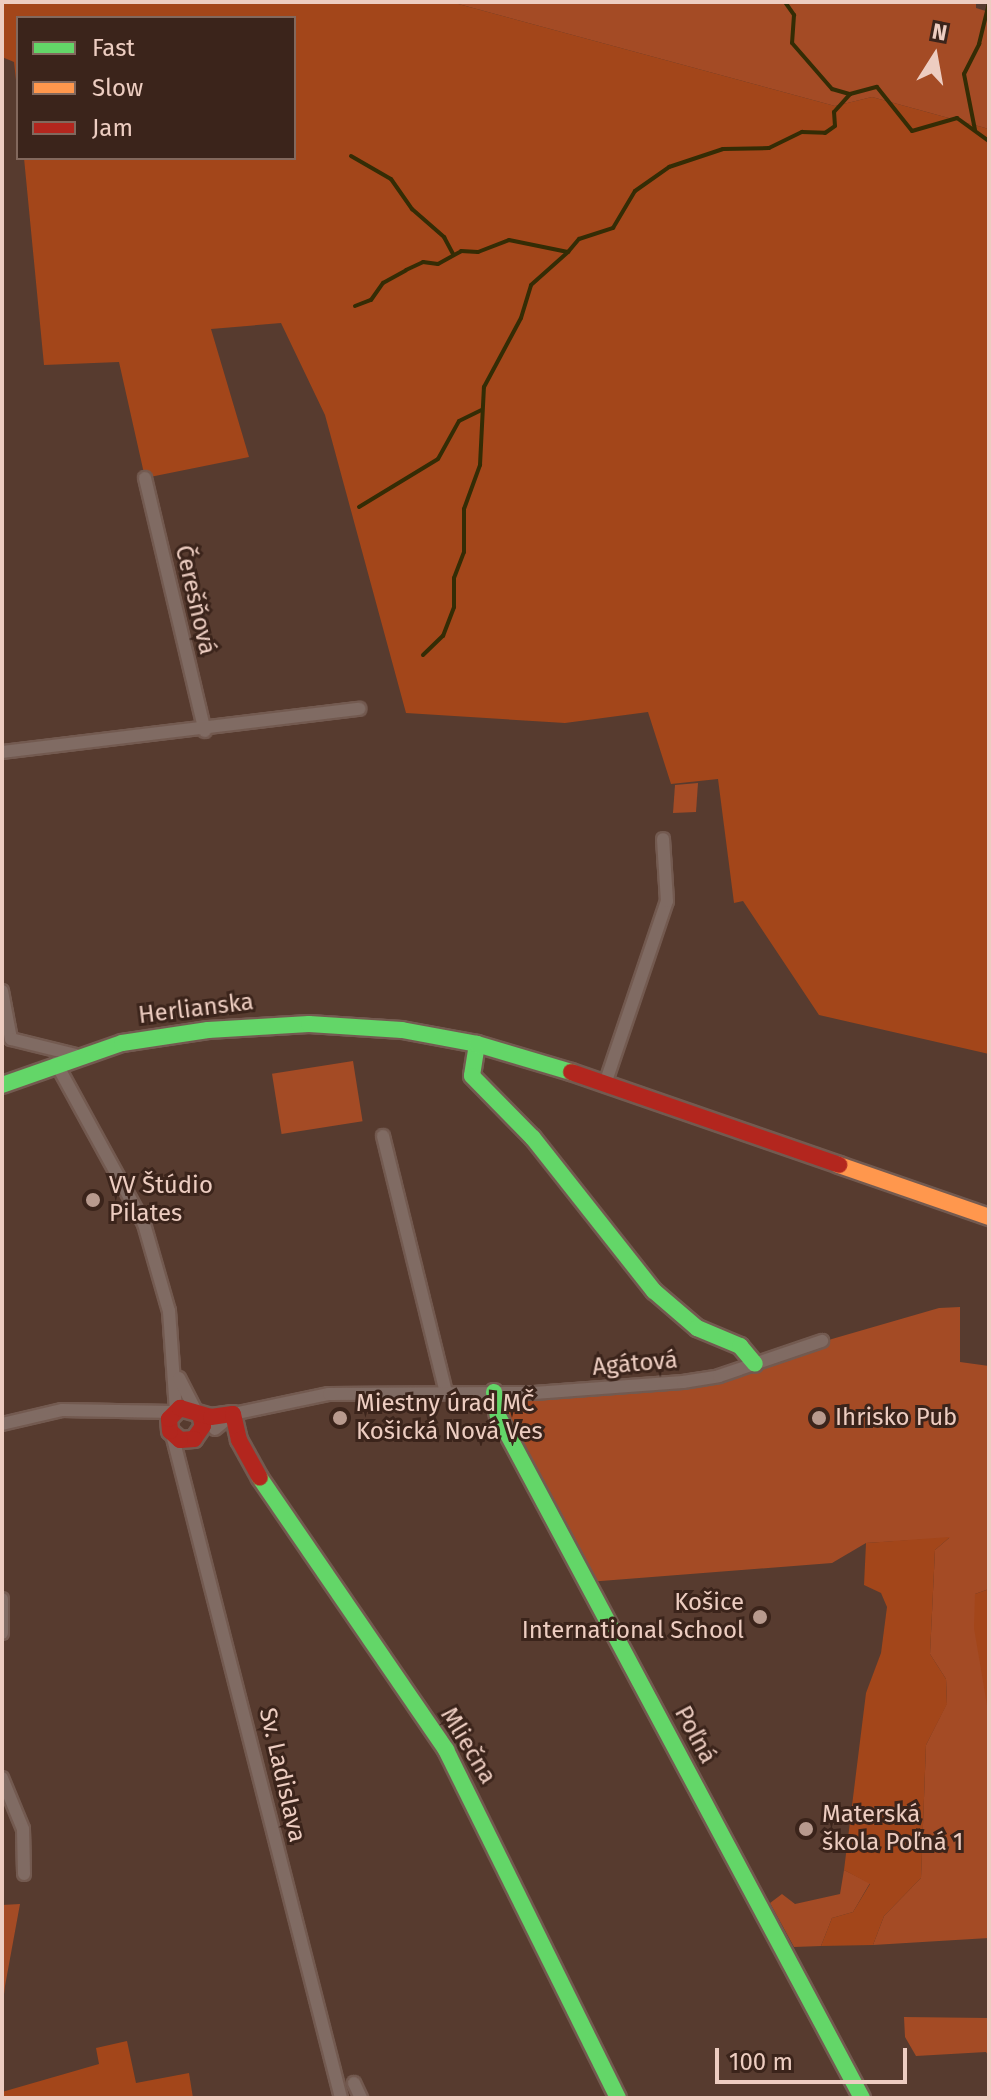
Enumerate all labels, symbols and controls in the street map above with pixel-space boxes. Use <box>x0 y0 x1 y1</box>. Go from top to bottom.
legend <box>16 16 296 160</box>
north arrow <box>895 16 975 96</box>
text: N <box>930 17 949 47</box>
text: Fast <box>92 34 135 62</box>
text: Slow <box>92 74 143 102</box>
text: Jam <box>92 114 133 142</box>
street label: Čerešňová <box>168 543 222 657</box>
street label: Herlianska <box>137 988 255 1030</box>
place label: VV Štúdio Pilates <box>109 1172 213 1228</box>
marker: VV Štúdio Pilates <box>84 1191 102 1209</box>
street label: Agátová <box>591 1346 679 1382</box>
place label: Miestny úrad MČ Košická Nová Ves <box>356 1390 543 1446</box>
place label: Ihrisko Pub <box>835 1404 957 1432</box>
marker: Miestny úrad MČ Košická Nová Ves <box>331 1409 349 1427</box>
marker: Ihrisko Pub <box>810 1409 828 1427</box>
place label: Košice International School <box>522 1589 744 1645</box>
marker: Košice International School <box>751 1608 769 1626</box>
street label: Poľná <box>668 1701 722 1769</box>
street label: Mliečna <box>434 1703 502 1789</box>
street label: Sv. Ladislava <box>253 1705 311 1845</box>
place label: Materská škola Poľná 1 <box>822 1801 963 1857</box>
marker: Materská škola Poľná 1 <box>797 1820 815 1838</box>
scale bar <box>719 2032 911 2082</box>
text: 100 m <box>729 2048 793 2076</box>

